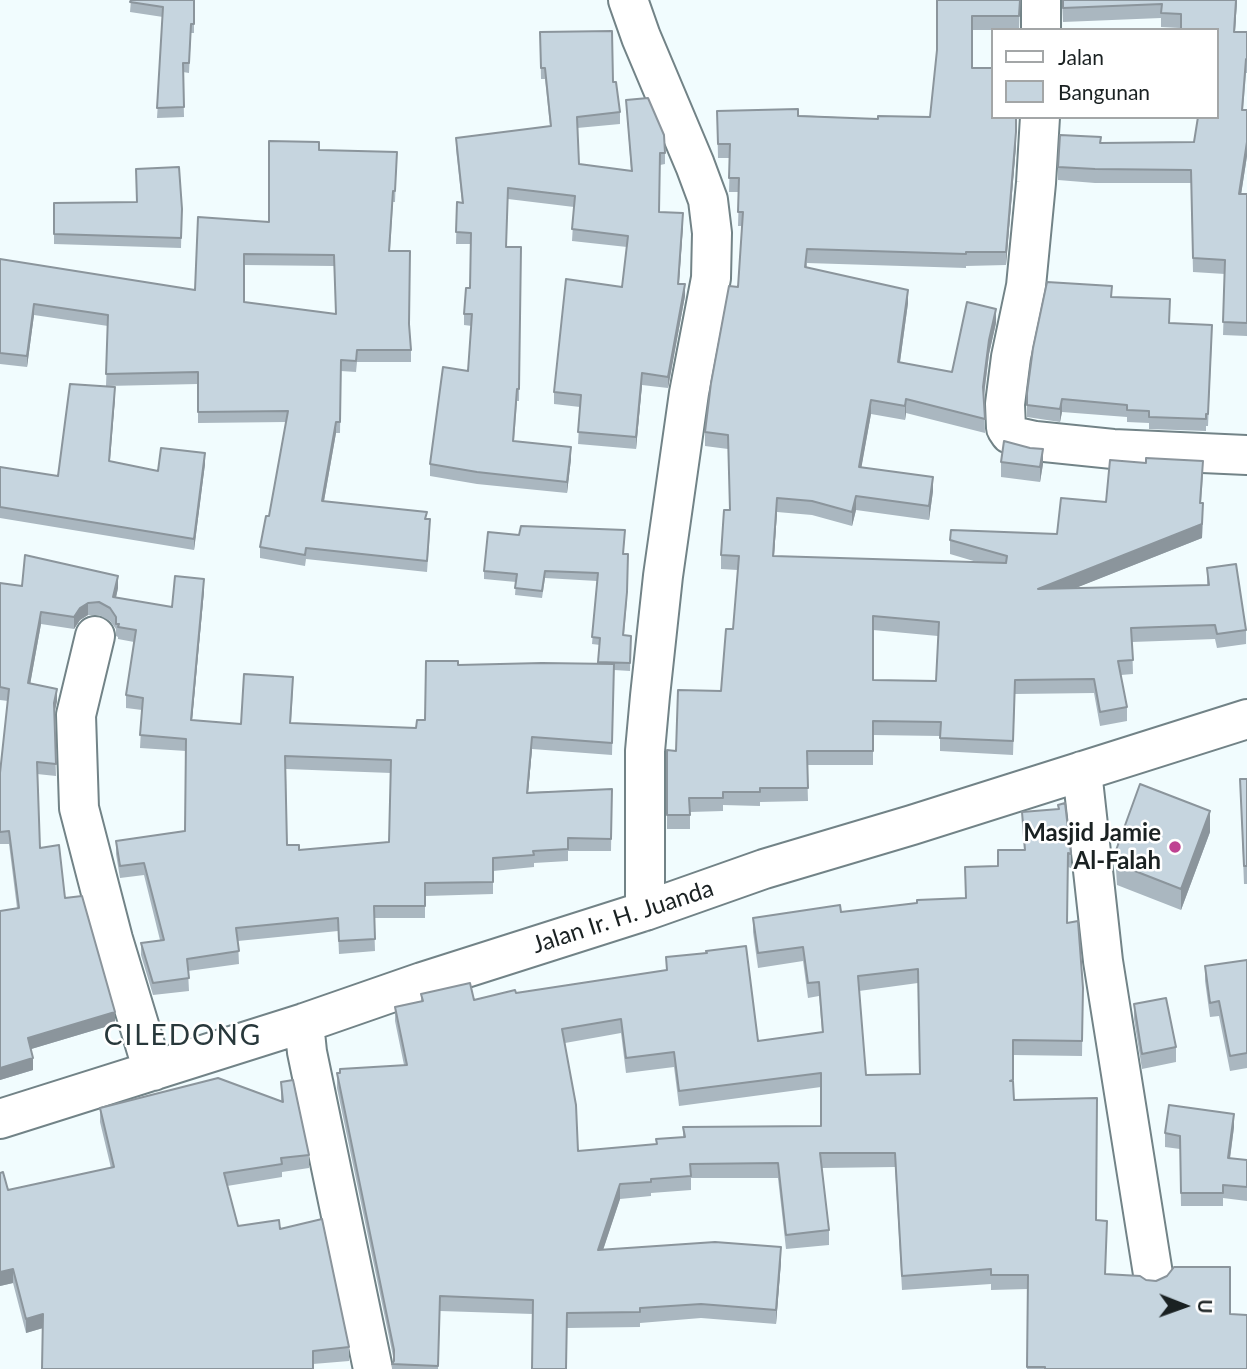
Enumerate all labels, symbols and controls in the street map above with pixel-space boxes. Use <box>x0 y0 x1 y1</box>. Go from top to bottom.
legend <box>992 28 1219 119</box>
text: Jalan <box>1058 44 1104 69</box>
text: Bangunan <box>1058 79 1150 104</box>
place label: Masjid Jamie Al-Falah <box>1023 819 1161 875</box>
marker: Masjid Jamie Al-Falah <box>1167 839 1183 855</box>
street label: Jalan Ir. H. Juanda <box>529 874 717 960</box>
district label: CILEDONG <box>105 1019 261 1053</box>
north arrow <box>1149 1271 1219 1341</box>
text: U <box>1194 1299 1217 1314</box>

